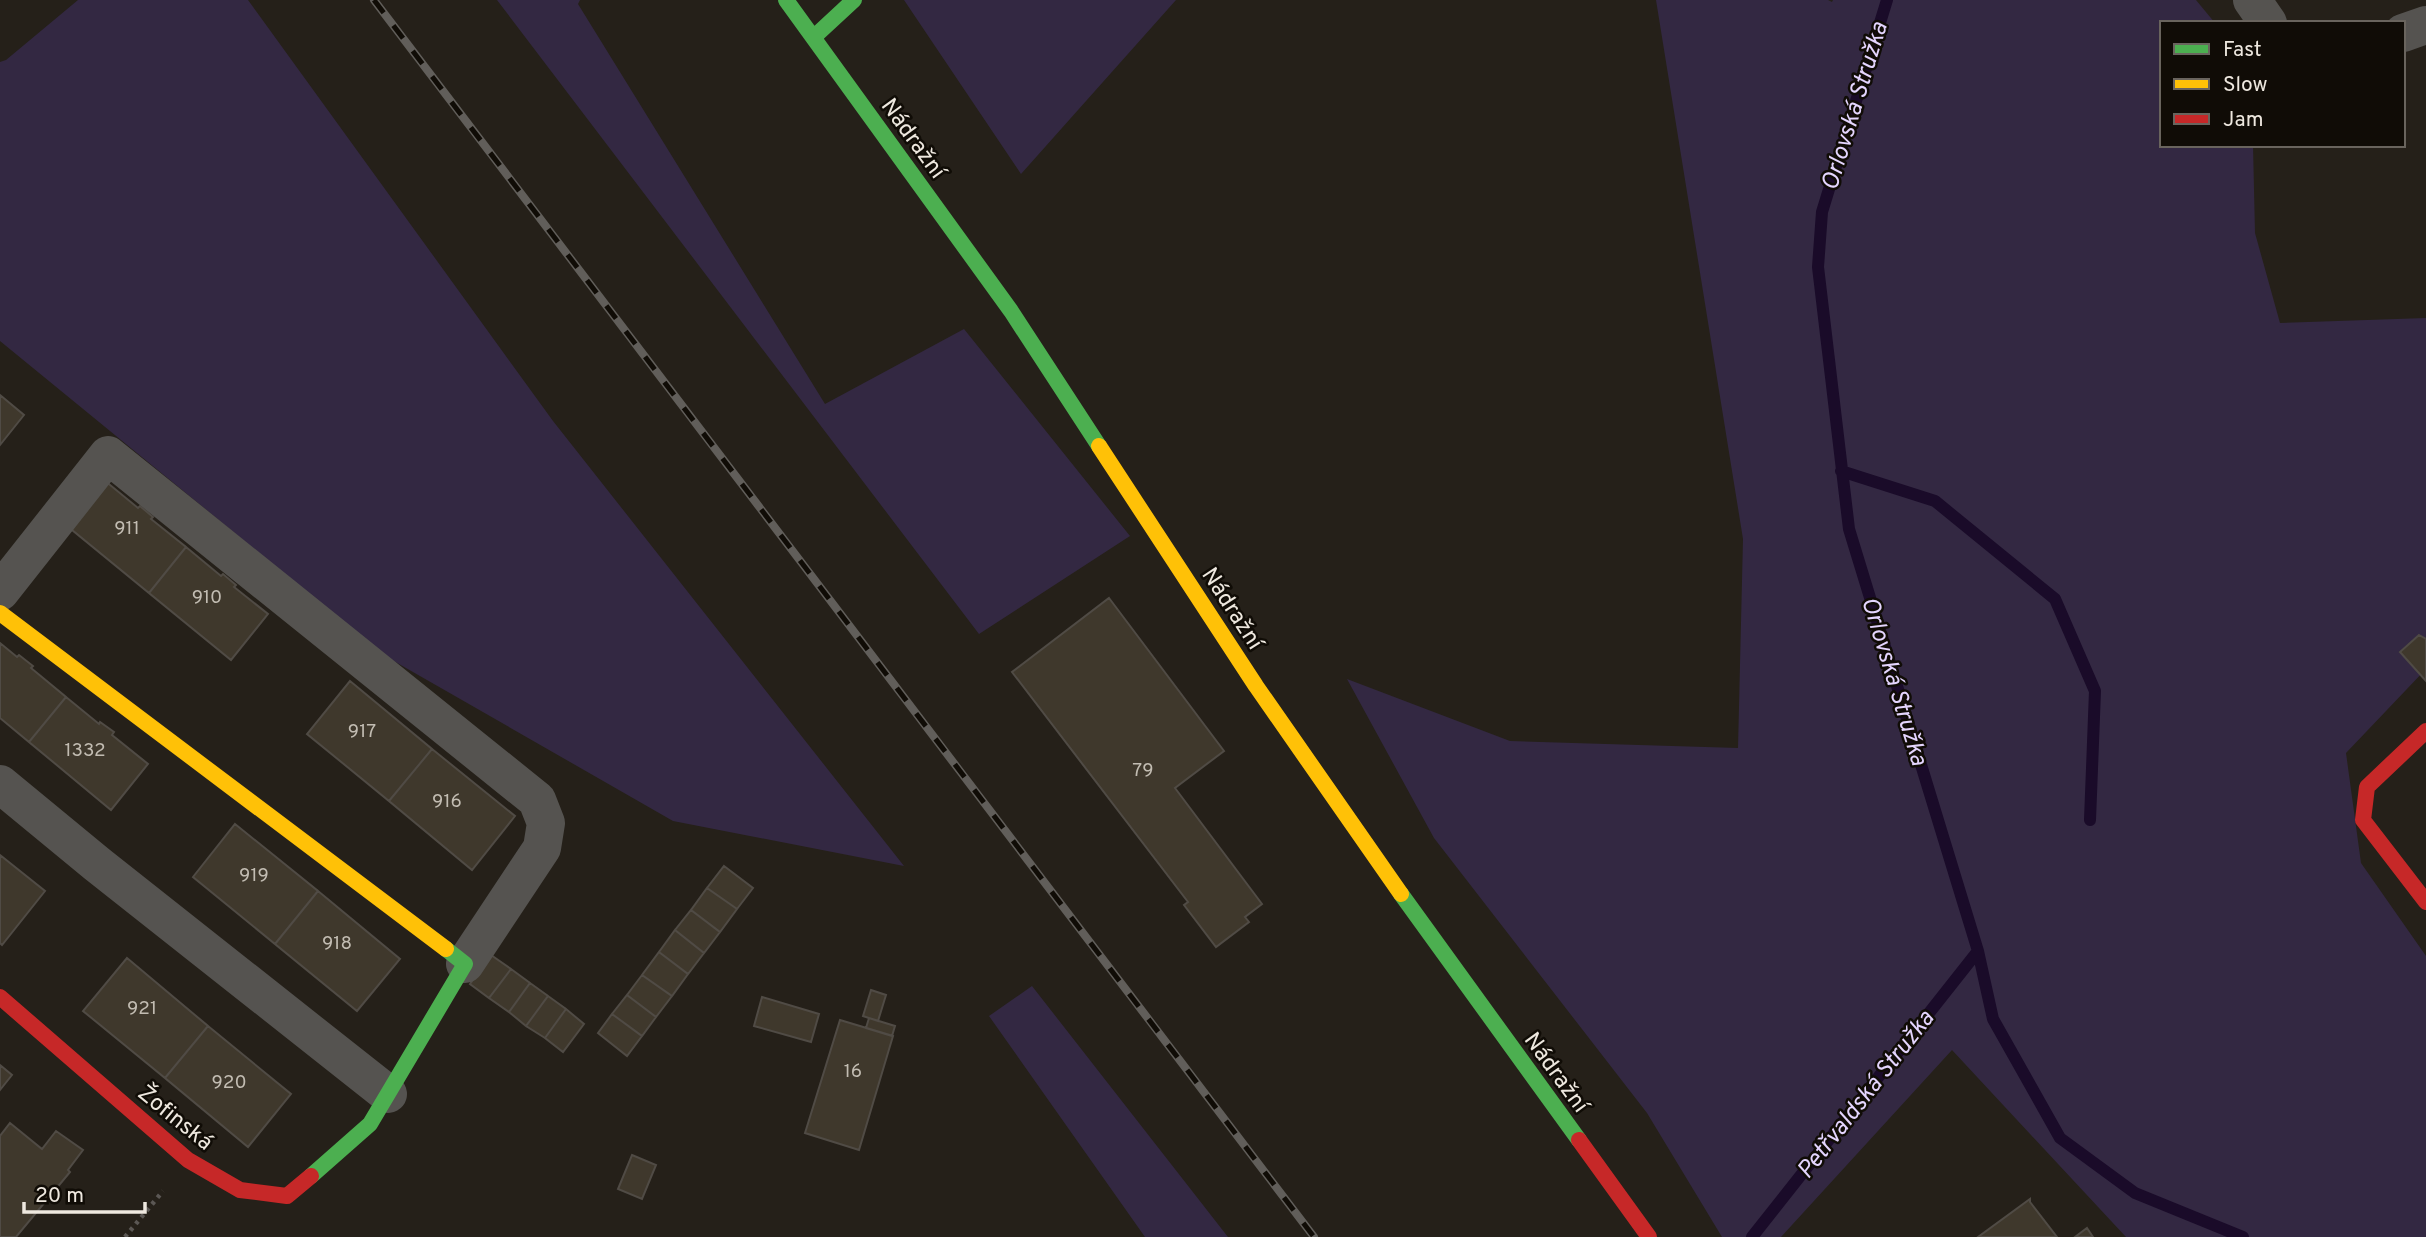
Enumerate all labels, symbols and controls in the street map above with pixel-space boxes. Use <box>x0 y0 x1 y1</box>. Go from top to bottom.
water label: Orlovská Stružka <box>1816 18 1896 194</box>
legend <box>2160 21 2405 147</box>
text: Fast <box>2223 37 2262 64</box>
text: Slow <box>2223 72 2268 99</box>
street label: Nádražní <box>873 94 952 187</box>
text: Jam <box>2223 107 2264 134</box>
house number: 911 <box>114 517 140 541</box>
street label: Nádražní <box>1194 563 1269 658</box>
house number: 910 <box>192 586 222 610</box>
water label: Orlovská Stružka <box>1853 594 1933 770</box>
house number: 917 <box>348 720 376 744</box>
house number: 1332 <box>64 739 106 763</box>
house number: 79 <box>1132 759 1154 783</box>
house number: 916 <box>432 790 462 814</box>
house number: 919 <box>239 864 269 888</box>
house number: 918 <box>322 932 352 956</box>
house number: 921 <box>127 997 157 1021</box>
water label: Petřvaldská Stružka <box>1791 1004 1942 1186</box>
street label: Nádražní <box>1516 1028 1595 1121</box>
house number: 16 <box>844 1060 862 1084</box>
house number: 920 <box>211 1071 247 1095</box>
street label: Žofinská <box>131 1079 219 1158</box>
scale bar <box>24 1170 145 1214</box>
text: 20 m <box>35 1183 84 1210</box>

